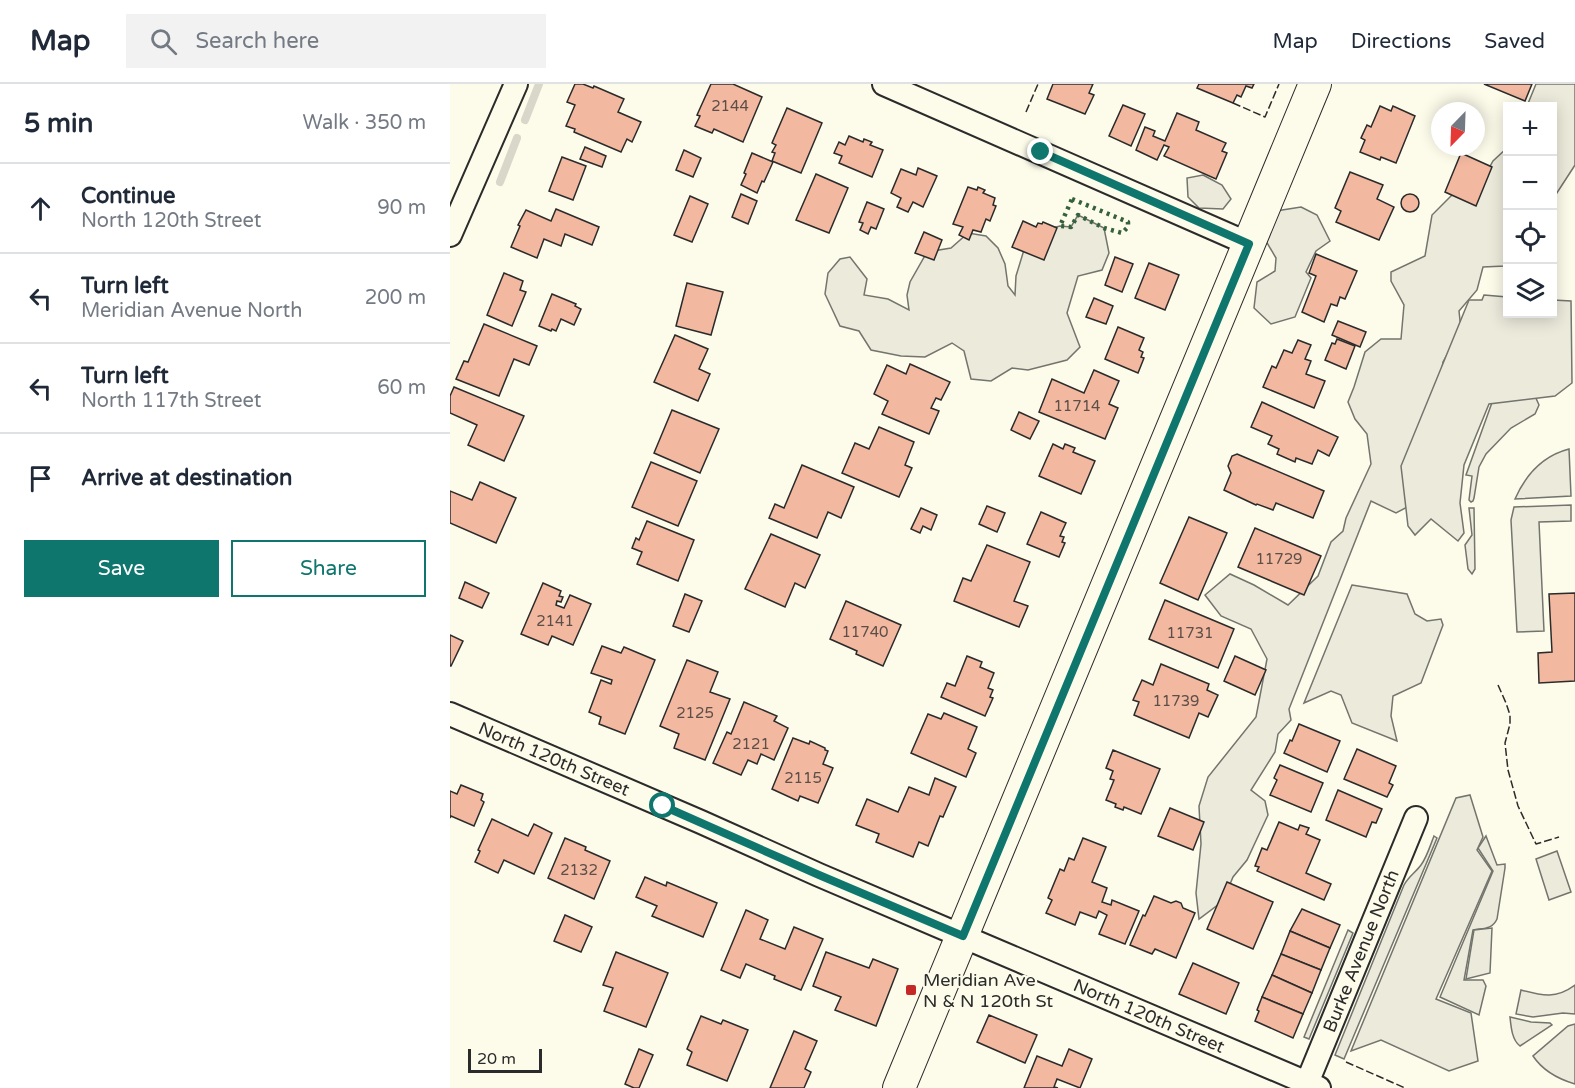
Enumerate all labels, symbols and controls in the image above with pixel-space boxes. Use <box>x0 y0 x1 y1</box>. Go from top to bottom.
search box <box>126 14 546 68</box>
text: Map <box>30 24 90 58</box>
icon: search <box>147 25 180 58</box>
text: Search here <box>195 28 319 54</box>
text: Map <box>1272 29 1318 54</box>
text: Directions <box>1351 29 1451 54</box>
text: Saved <box>1484 29 1545 54</box>
house number: 2144 <box>711 97 749 115</box>
north arrow <box>1431 102 1485 156</box>
map controls <box>1503 102 1557 318</box>
button: + <box>1503 102 1557 156</box>
text: 5 min <box>24 108 93 139</box>
text: Walk · 350 m <box>303 111 426 135</box>
route end <box>1027 138 1053 164</box>
button: − <box>1503 156 1557 210</box>
text: Continue <box>81 183 176 209</box>
icon: ahead <box>24 192 57 225</box>
text: 90 m <box>377 196 426 220</box>
text: North 120th Street <box>81 209 261 233</box>
button: locate <box>1503 210 1557 264</box>
button: layers <box>1503 264 1557 318</box>
text: Turn left <box>81 273 169 299</box>
icon: left <box>24 282 57 315</box>
text: 200 m <box>365 286 426 310</box>
text: Meridian Avenue North <box>81 299 302 323</box>
text: Turn left <box>81 363 169 389</box>
icon: left <box>24 372 57 405</box>
text: 60 m <box>377 376 426 400</box>
text: North 117th Street <box>81 389 261 413</box>
house number: 11714 <box>1053 397 1101 415</box>
icon: arrive <box>24 462 57 495</box>
text: Arrive at destination <box>81 465 292 491</box>
button: Save <box>24 540 219 597</box>
button: Share <box>231 540 426 597</box>
house number: 11729 <box>1255 550 1303 568</box>
house number: 2141 <box>536 612 574 630</box>
house number: 11740 <box>841 623 889 641</box>
house number: 11731 <box>1166 624 1214 642</box>
house number: 11739 <box>1152 692 1200 710</box>
house number: 2125 <box>676 704 714 722</box>
street label: North 120th Street <box>475 717 633 801</box>
house number: 2121 <box>732 735 770 753</box>
house number: 2115 <box>784 769 822 787</box>
route start <box>649 792 675 818</box>
house number: 2132 <box>560 861 598 879</box>
street label: Burke Avenue North <box>1318 866 1404 1036</box>
place label: Meridian Ave N & N 120th St <box>923 969 1053 1012</box>
street label: North 120th Street <box>1070 974 1228 1058</box>
marker: Meridian Ave N & N 120th St <box>904 983 918 997</box>
scale bar <box>468 1046 542 1074</box>
text: 20 m <box>477 1049 516 1069</box>

